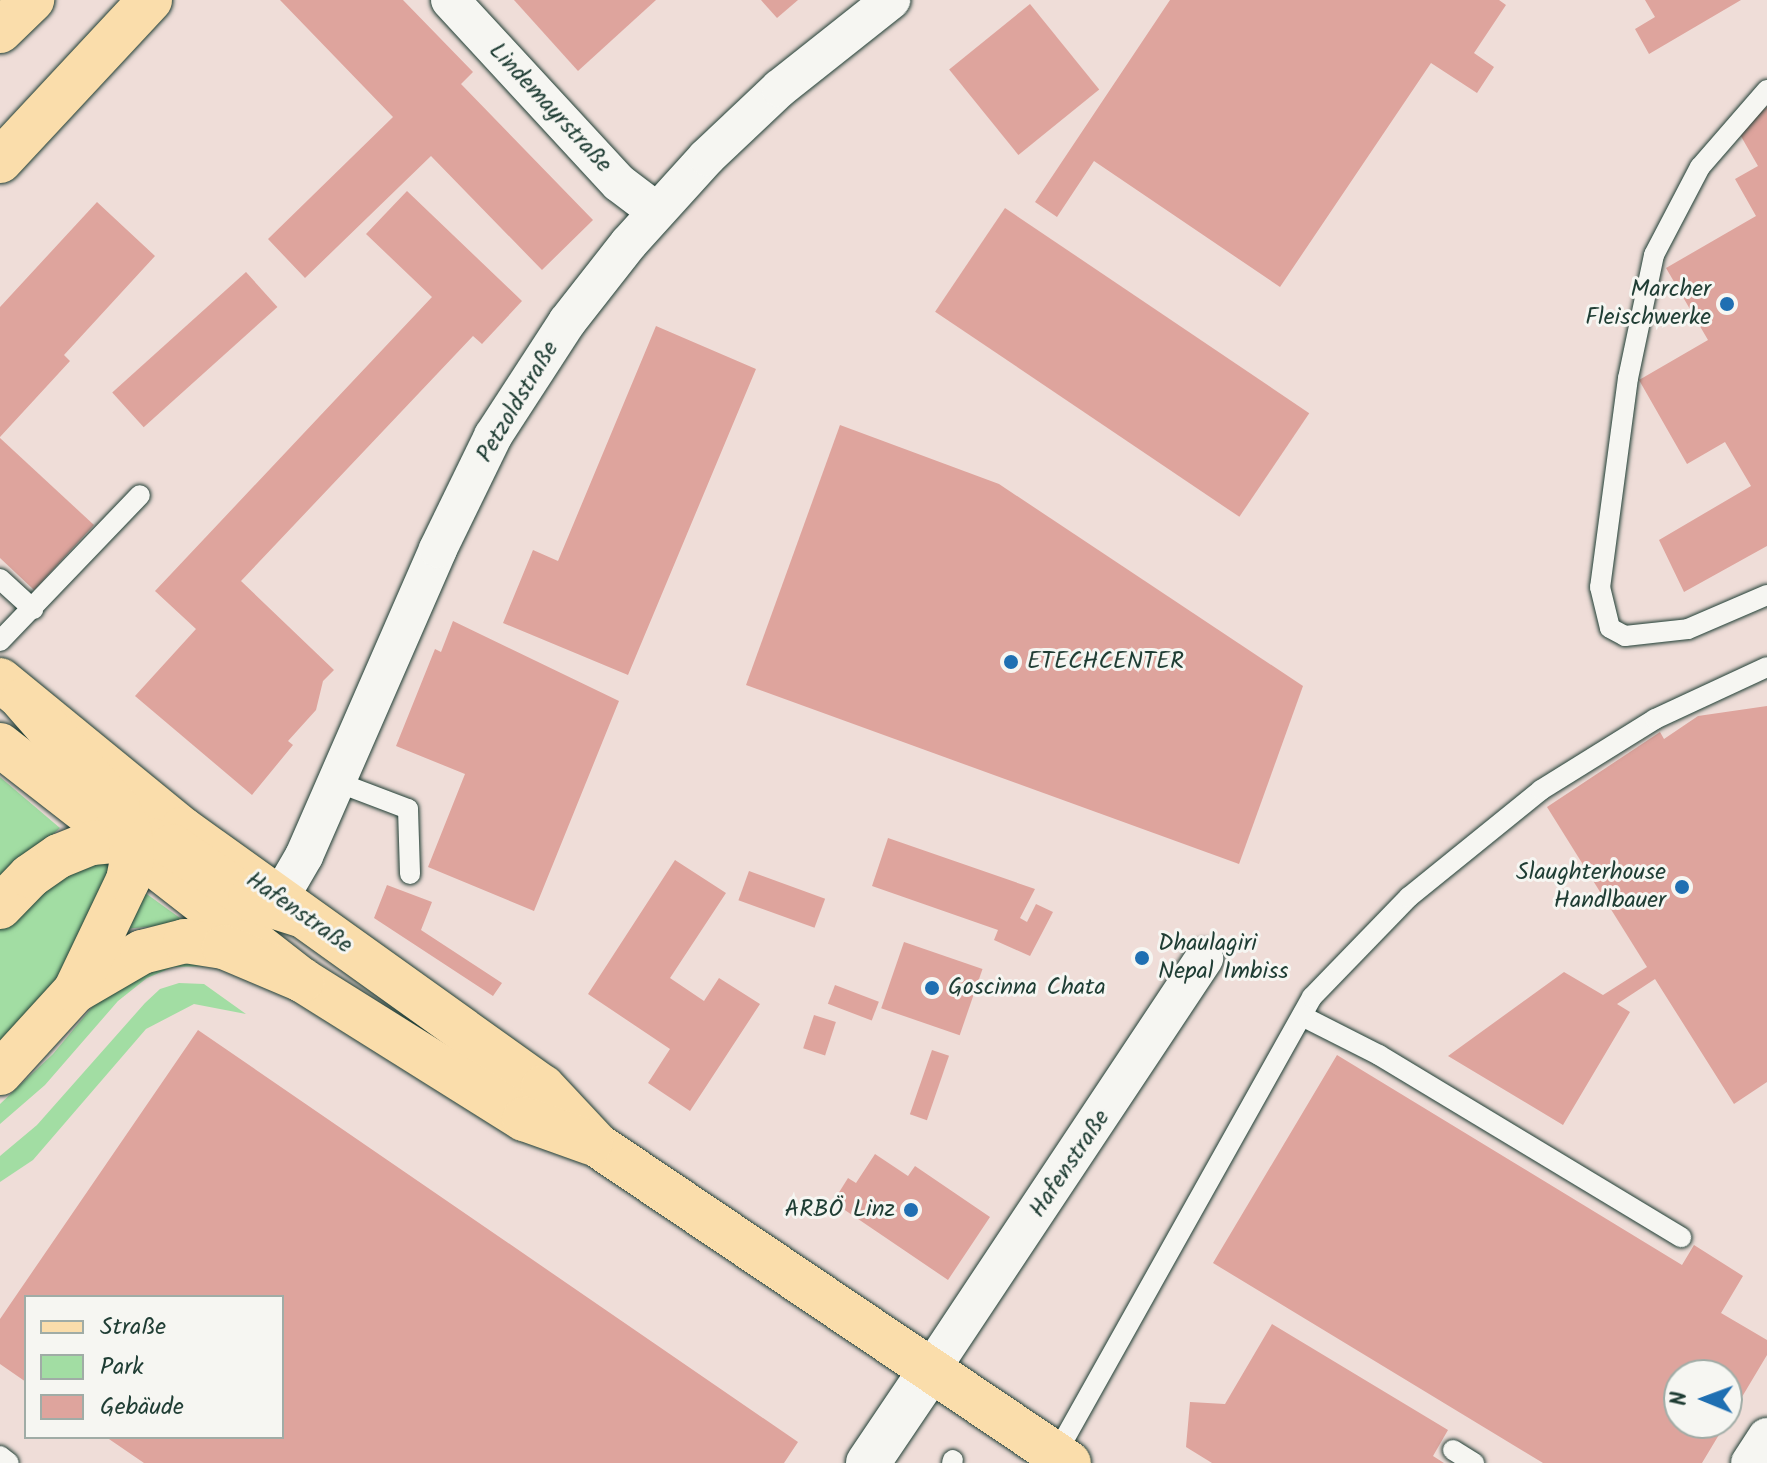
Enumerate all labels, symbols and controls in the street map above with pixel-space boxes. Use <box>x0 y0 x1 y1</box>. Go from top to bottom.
street label: Lindemayrstraße <box>482 37 618 179</box>
place label: Marcher Fleischwerke <box>1585 276 1711 332</box>
marker: Marcher Fleischwerke <box>1718 295 1736 313</box>
street label: Petzoldstraße <box>471 336 565 468</box>
place label: ETECHCENTER <box>1027 648 1184 676</box>
marker: ETECHCENTER <box>1002 653 1020 671</box>
place label: Slaughterhouse Handlbauer <box>1516 859 1666 915</box>
street label: Hafenstraße <box>240 866 358 960</box>
marker: Slaughterhouse Handlbauer <box>1673 878 1691 896</box>
place label: Dhaulagiri Nepal Imbiss <box>1158 930 1289 986</box>
marker: Dhaulagiri Nepal Imbiss <box>1133 949 1151 967</box>
place label: Goscinna Chata <box>948 974 1106 1002</box>
marker: Goscinna Chata <box>923 979 941 997</box>
street label: Hafenstraße <box>1024 1105 1116 1223</box>
place label: ARBÖ Linz <box>785 1196 895 1224</box>
marker: ARBÖ Linz <box>902 1201 920 1219</box>
legend <box>24 1295 284 1439</box>
text: Straße <box>100 1308 166 1347</box>
text: Park <box>100 1348 144 1387</box>
north arrow <box>1663 1359 1743 1439</box>
text: Gebäude <box>100 1388 184 1427</box>
text: N <box>1663 1391 1698 1406</box>

